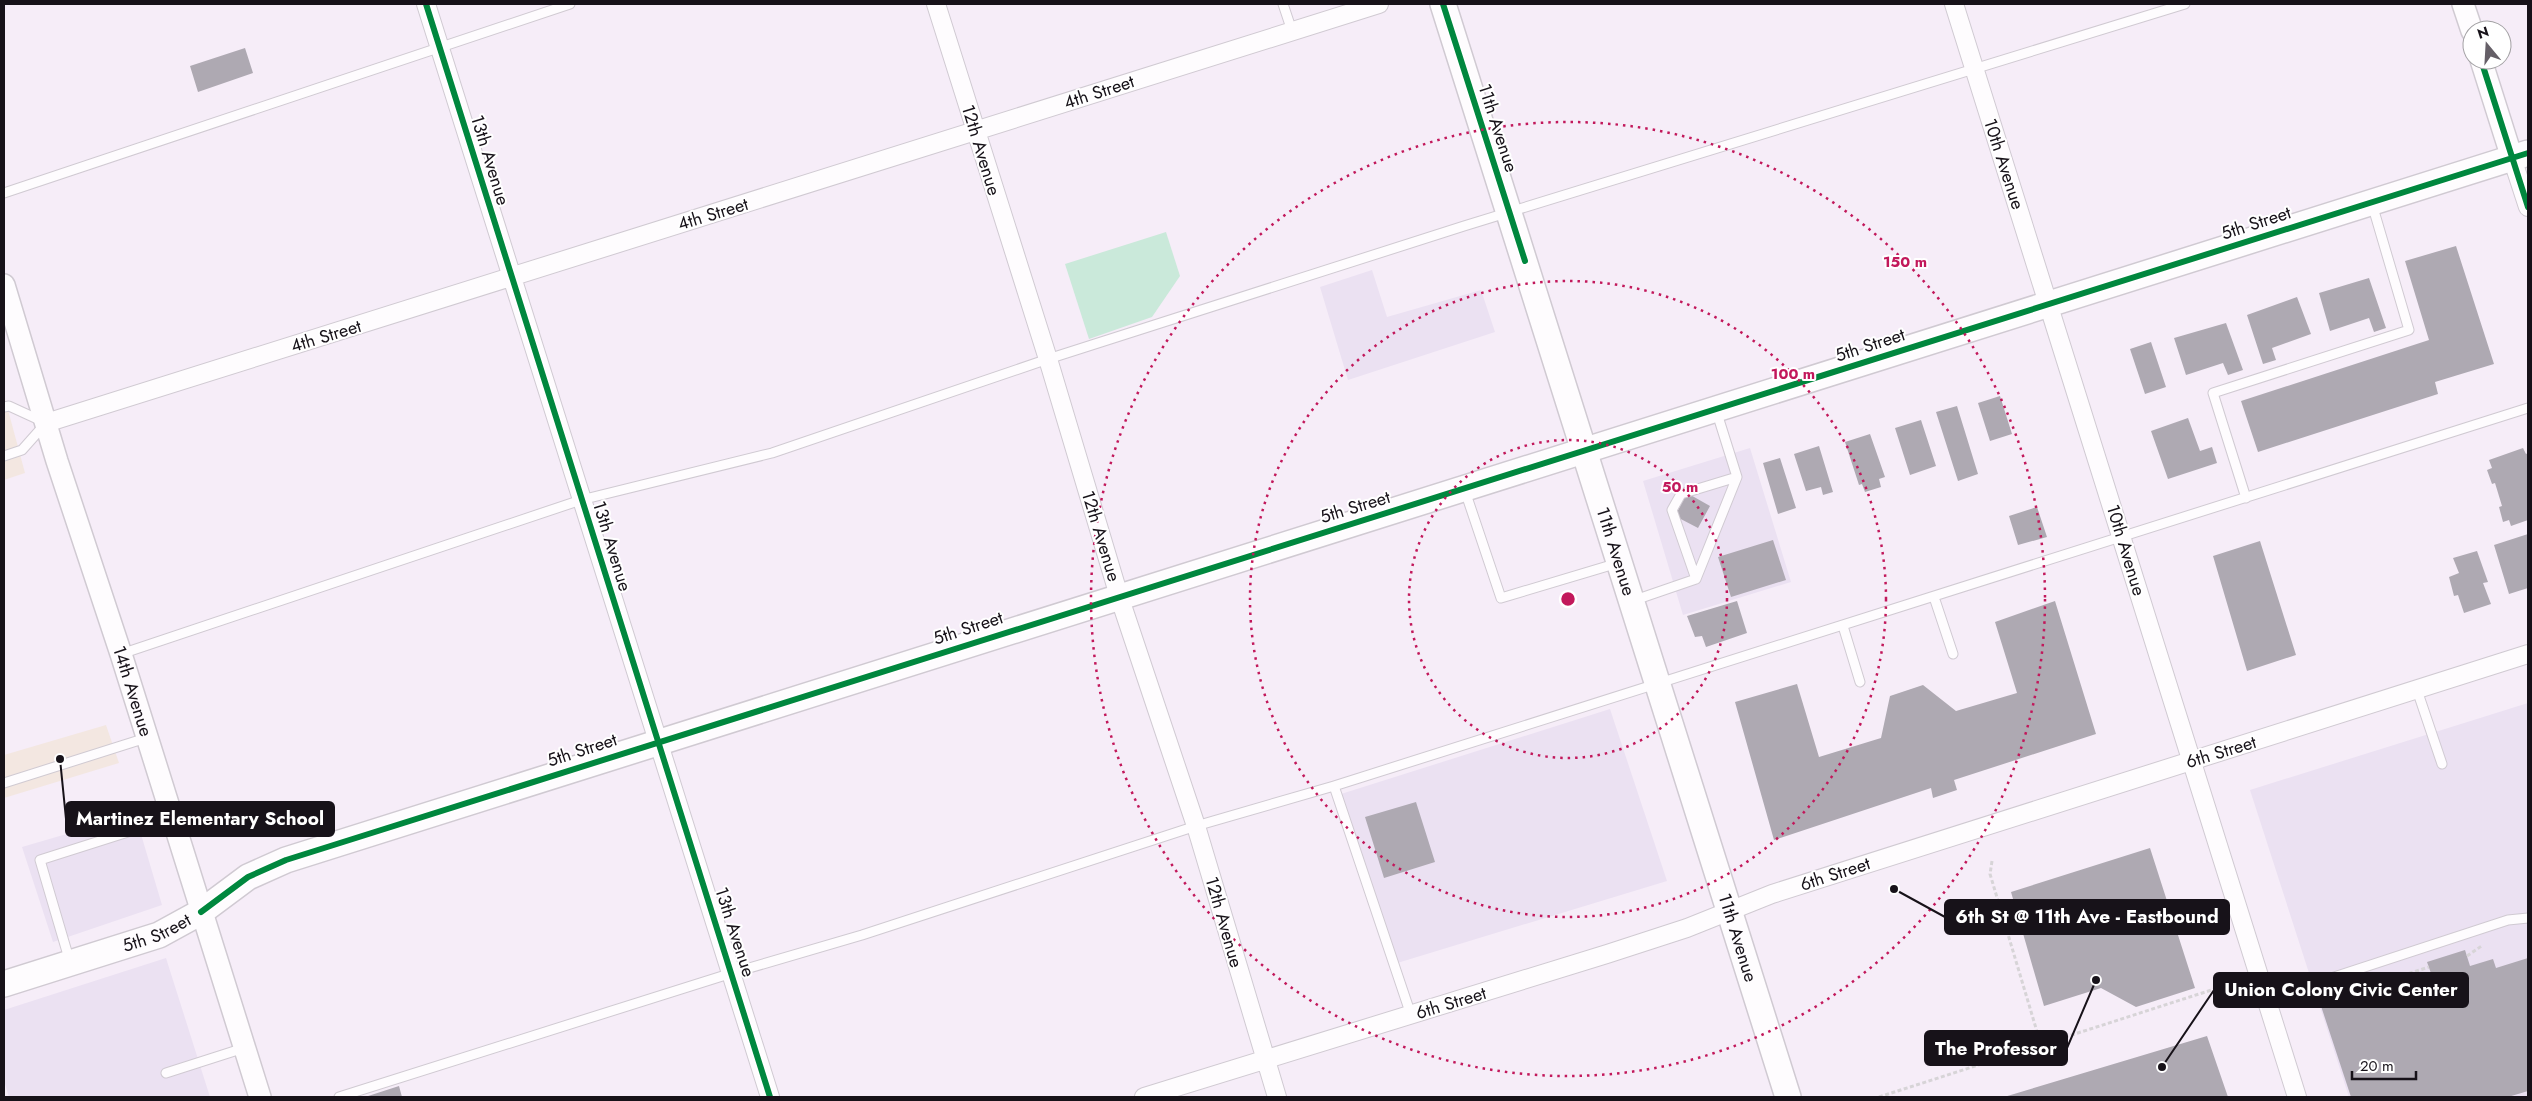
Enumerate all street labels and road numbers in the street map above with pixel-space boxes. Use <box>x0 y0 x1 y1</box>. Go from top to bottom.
street label: 4th Street <box>1060 68 1138 116</box>
street label: 11th Avenue <box>1472 80 1524 176</box>
street label: 12th Avenue <box>955 101 1007 199</box>
street label: 13th Avenue <box>464 112 516 208</box>
street label: 10th Avenue <box>1977 115 2031 213</box>
street label: 4th Street <box>674 191 752 237</box>
street label: 5th Street <box>2218 199 2295 247</box>
street label: 4th Street <box>287 313 365 359</box>
street label: 5th Street <box>1832 321 1909 369</box>
street label: 5th Street <box>1317 484 1394 530</box>
street label: 12th Avenue <box>1075 487 1127 585</box>
street label: 13th Avenue <box>586 498 638 594</box>
street label: 10th Avenue <box>2100 501 2152 599</box>
street label: 11th Avenue <box>1590 504 1642 599</box>
street label: 5th Street <box>930 604 1007 652</box>
street label: 14th Avenue <box>106 642 159 740</box>
street label: 5th Street <box>544 726 621 774</box>
street label: 6th Street <box>2183 729 2260 775</box>
street label: 6th Street <box>1797 850 1874 898</box>
street label: 12th Avenue <box>1199 873 1249 971</box>
street label: 13th Avenue <box>708 884 762 980</box>
street label: 11th Avenue <box>1712 890 1764 985</box>
street label: 5th Street <box>119 907 196 959</box>
street label: 6th Street <box>1413 980 1490 1026</box>

